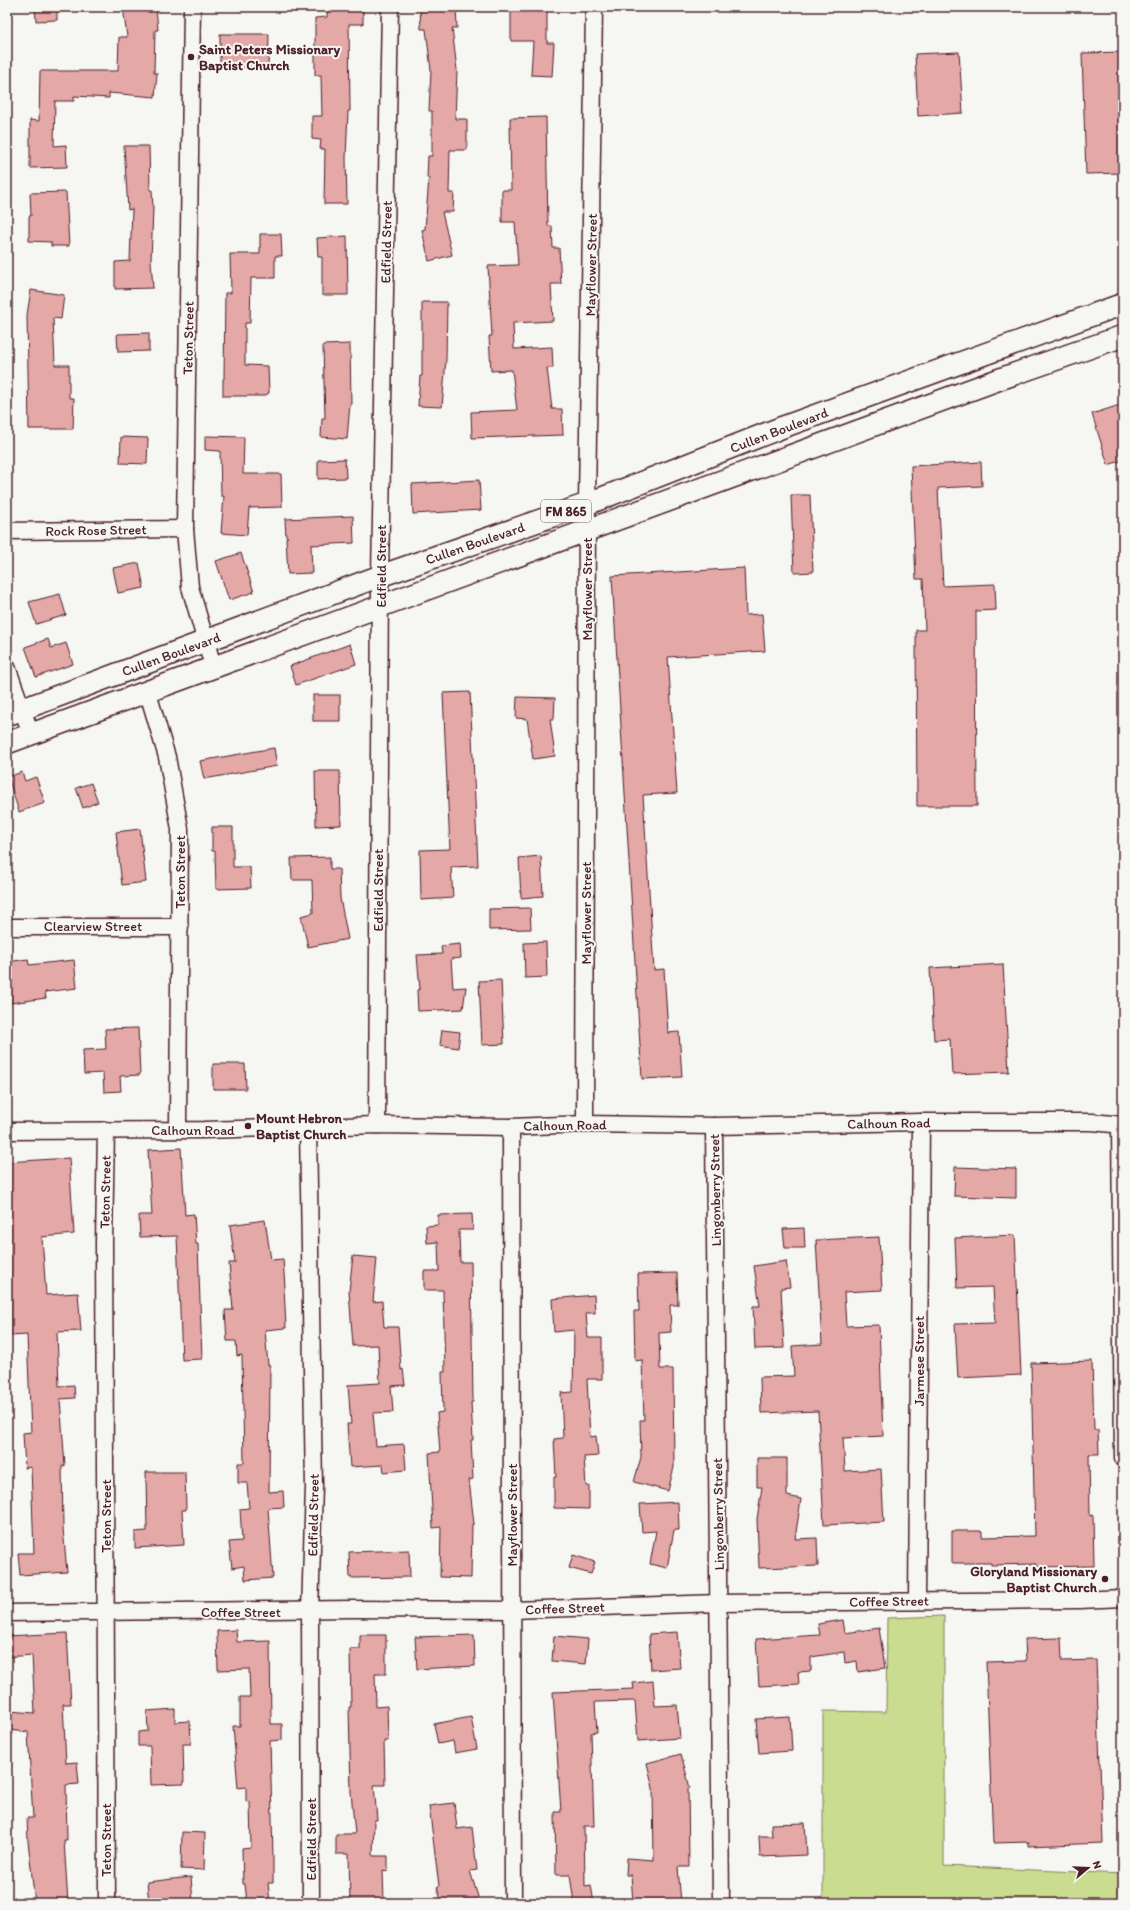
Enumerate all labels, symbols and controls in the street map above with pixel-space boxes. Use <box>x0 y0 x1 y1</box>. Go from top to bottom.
place label: Saint Peters Missionary Baptist Church <box>199 41 340 74</box>
marker: Saint Peters Missionary Baptist Church <box>186 52 196 62</box>
street label: Edfield Street <box>377 200 396 284</box>
street label: Mayflower Street <box>582 213 601 317</box>
street label: Teton Street <box>179 301 198 375</box>
street label: Cullen Boulevard <box>728 404 831 457</box>
road number: FM 865 <box>541 500 591 522</box>
street label: Cullen Boulevard <box>423 518 527 568</box>
street label: Rock Rose Street <box>45 521 147 540</box>
street label: Edfield Street <box>373 525 390 607</box>
street label: Mayflower Street <box>579 537 596 641</box>
street label: Cullen Boulevard <box>119 629 223 680</box>
street label: Teton Street <box>172 835 189 909</box>
street label: Edfield Street <box>370 849 387 931</box>
street label: Mayflower Street <box>578 861 595 965</box>
street label: Clearview Street <box>44 918 142 935</box>
place label: Mount Hebron Baptist Church <box>256 1110 347 1143</box>
street label: Calhoun Road <box>847 1114 931 1133</box>
street label: Calhoun Road <box>523 1116 607 1135</box>
marker: Mount Hebron Baptist Church <box>243 1121 253 1131</box>
street label: Calhoun Road <box>151 1122 235 1139</box>
street label: Lingonberry Street <box>706 1134 725 1246</box>
street label: Teton Street <box>96 1155 115 1229</box>
street label: Jarmese Street <box>911 1316 928 1406</box>
street label: Lingonberry Street <box>709 1458 728 1570</box>
street label: Mayflower Street <box>504 1463 521 1567</box>
street label: Edfield Street <box>304 1473 323 1557</box>
street label: Teton Street <box>98 1479 115 1553</box>
place label: Gloryland Missionary Baptist Church <box>970 1563 1098 1596</box>
marker: Gloryland Missionary Baptist Church <box>1100 1574 1110 1584</box>
street label: Coffee Street <box>849 1592 929 1611</box>
street label: Coffee Street <box>525 1599 605 1618</box>
street label: Coffee Street <box>201 1604 281 1621</box>
street label: Edfield Street <box>303 1798 320 1880</box>
street label: Teton Street <box>98 1803 115 1877</box>
north arrow <box>1068 1848 1108 1888</box>
text: N <box>1090 1859 1104 1871</box>

